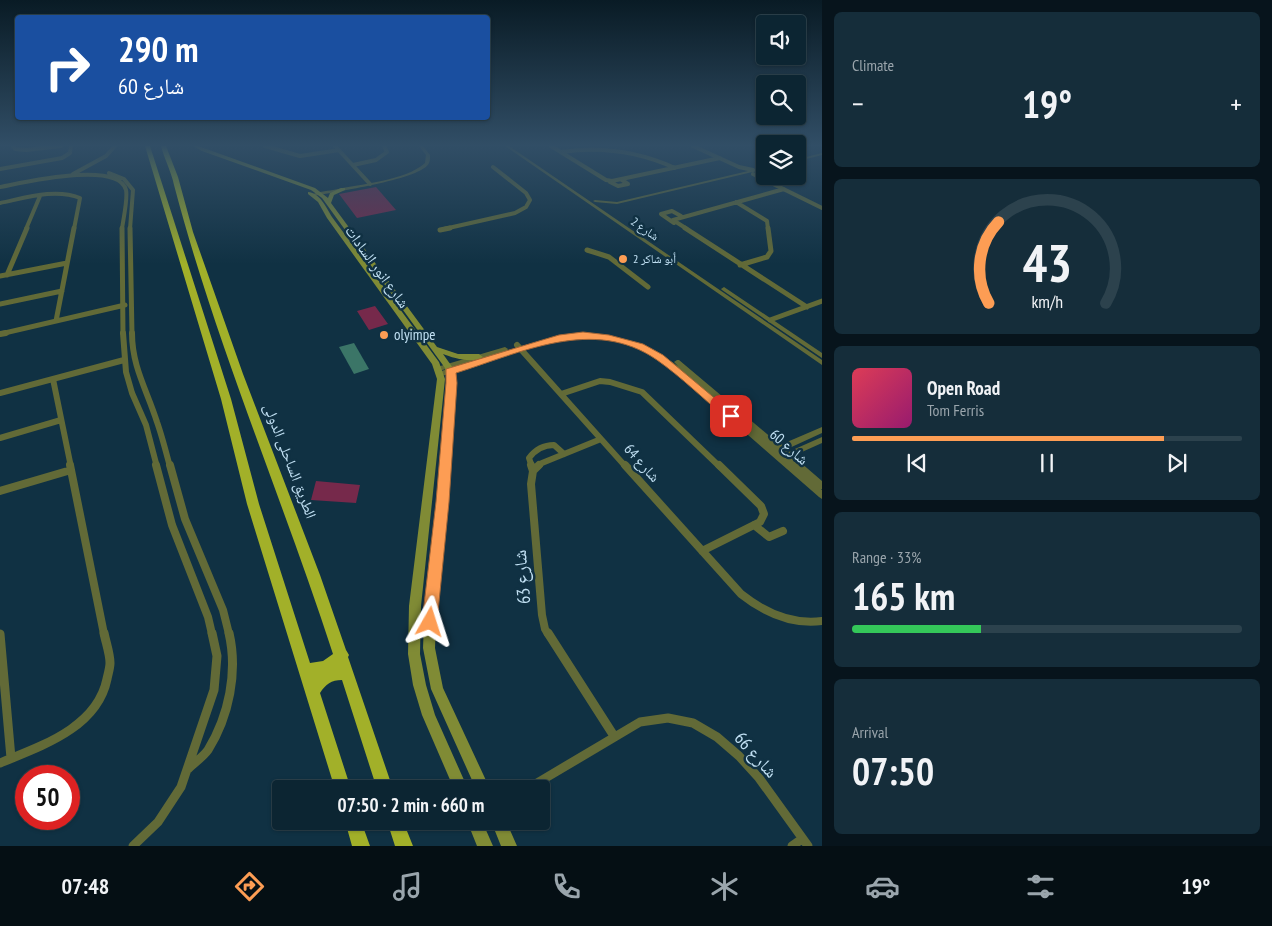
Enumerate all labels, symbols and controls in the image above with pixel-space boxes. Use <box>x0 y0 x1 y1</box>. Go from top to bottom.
map controls <box>756 15 806 185</box>
button: sound <box>756 15 806 65</box>
text: 290 m <box>118 26 199 72</box>
icon: right <box>35 35 100 100</box>
text: Climate <box>852 55 894 75</box>
text: شارع 60 <box>118 72 184 100</box>
button: search <box>756 75 806 125</box>
text: 19° <box>1022 79 1072 128</box>
text: − <box>852 85 864 122</box>
text: + <box>1230 85 1242 122</box>
button: layers <box>756 135 806 185</box>
street label: شارع 2 <box>628 214 662 244</box>
street label: شارع انور السادات <box>340 222 414 312</box>
text: 43 <box>1022 229 1072 296</box>
place label: أبو شاكر 2 <box>633 251 676 266</box>
marker: أبو شاكر 2 <box>617 253 629 265</box>
text: km/h <box>1031 290 1063 313</box>
place label: olyimpe <box>394 325 435 344</box>
marker: olyimpe <box>378 329 390 341</box>
text: Open Road <box>927 376 1000 400</box>
pin <box>710 395 752 437</box>
text: Tom Ferris <box>927 400 984 420</box>
street label: الطريق الساحلى الدولى <box>259 401 321 521</box>
icon: arrive <box>717 402 745 430</box>
street label: شارع 60 <box>765 425 813 469</box>
street label: شارع 64 <box>619 440 665 487</box>
icon: previous <box>903 449 931 477</box>
icon: pause <box>1033 449 1061 477</box>
icon: next <box>1163 449 1191 477</box>
text: Range · 33% <box>852 547 921 567</box>
street label: شارع 63 <box>508 549 535 605</box>
text: 165 km <box>852 571 955 620</box>
position arrow <box>403 595 455 647</box>
text: Arrival <box>852 722 888 742</box>
street label: شارع 66 <box>730 727 783 783</box>
text: 07:50 <box>852 746 934 795</box>
speed limit sign: 50 <box>15 765 80 830</box>
text: 07:50 · 2 min · 660 m <box>338 793 484 817</box>
icon: directions <box>232 869 267 904</box>
icon: music <box>390 869 425 904</box>
icon: phone <box>549 869 584 904</box>
icon: climate <box>707 869 742 904</box>
icon: car <box>865 869 900 904</box>
icon: filters <box>1023 869 1058 904</box>
text: 07:48 <box>62 872 109 900</box>
text: 19° <box>1181 872 1210 900</box>

